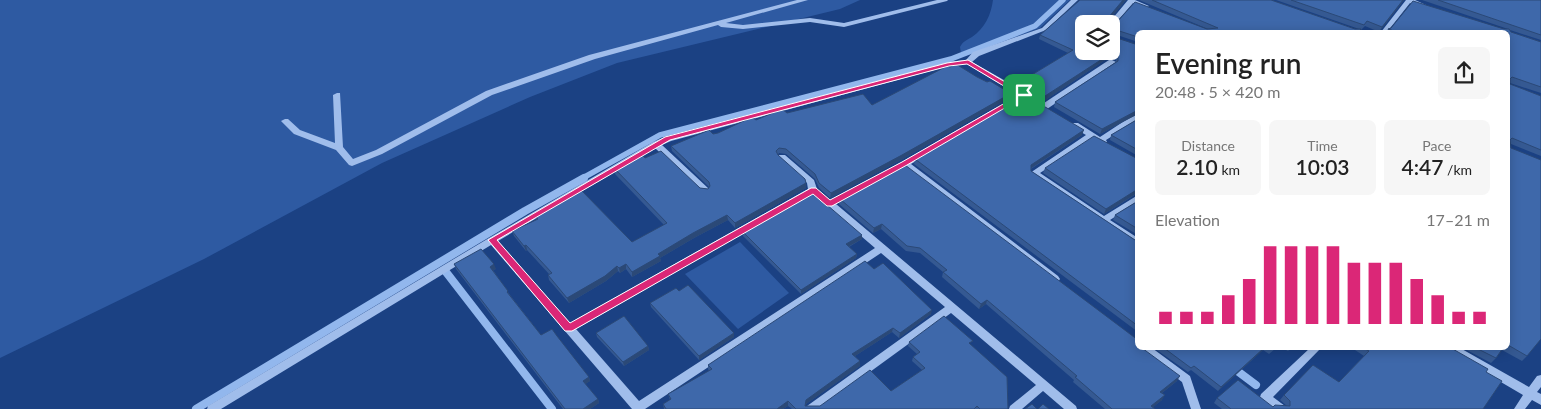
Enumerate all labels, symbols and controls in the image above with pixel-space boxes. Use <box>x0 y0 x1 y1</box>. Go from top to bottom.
map controls <box>1075 15 1120 60</box>
button: layers <box>1075 15 1120 60</box>
text: Evening run <box>1155 46 1301 80</box>
button: share <box>1438 47 1490 99</box>
pin <box>1003 74 1045 116</box>
icon: arrive <box>1010 81 1038 109</box>
text: 20:48 · 5 × 420 m <box>1155 82 1280 101</box>
text: Distance <box>1181 137 1235 154</box>
text: Time <box>1307 137 1338 154</box>
text: Pace <box>1422 137 1451 154</box>
text: 2.10 <box>1176 154 1218 179</box>
text: 10:03 <box>1295 154 1350 179</box>
text: 4:47 <box>1402 154 1443 179</box>
text: km <box>1218 161 1240 178</box>
text: /km <box>1443 161 1472 178</box>
text: Elevation <box>1155 210 1220 229</box>
text: 17–21 m <box>1426 210 1490 229</box>

